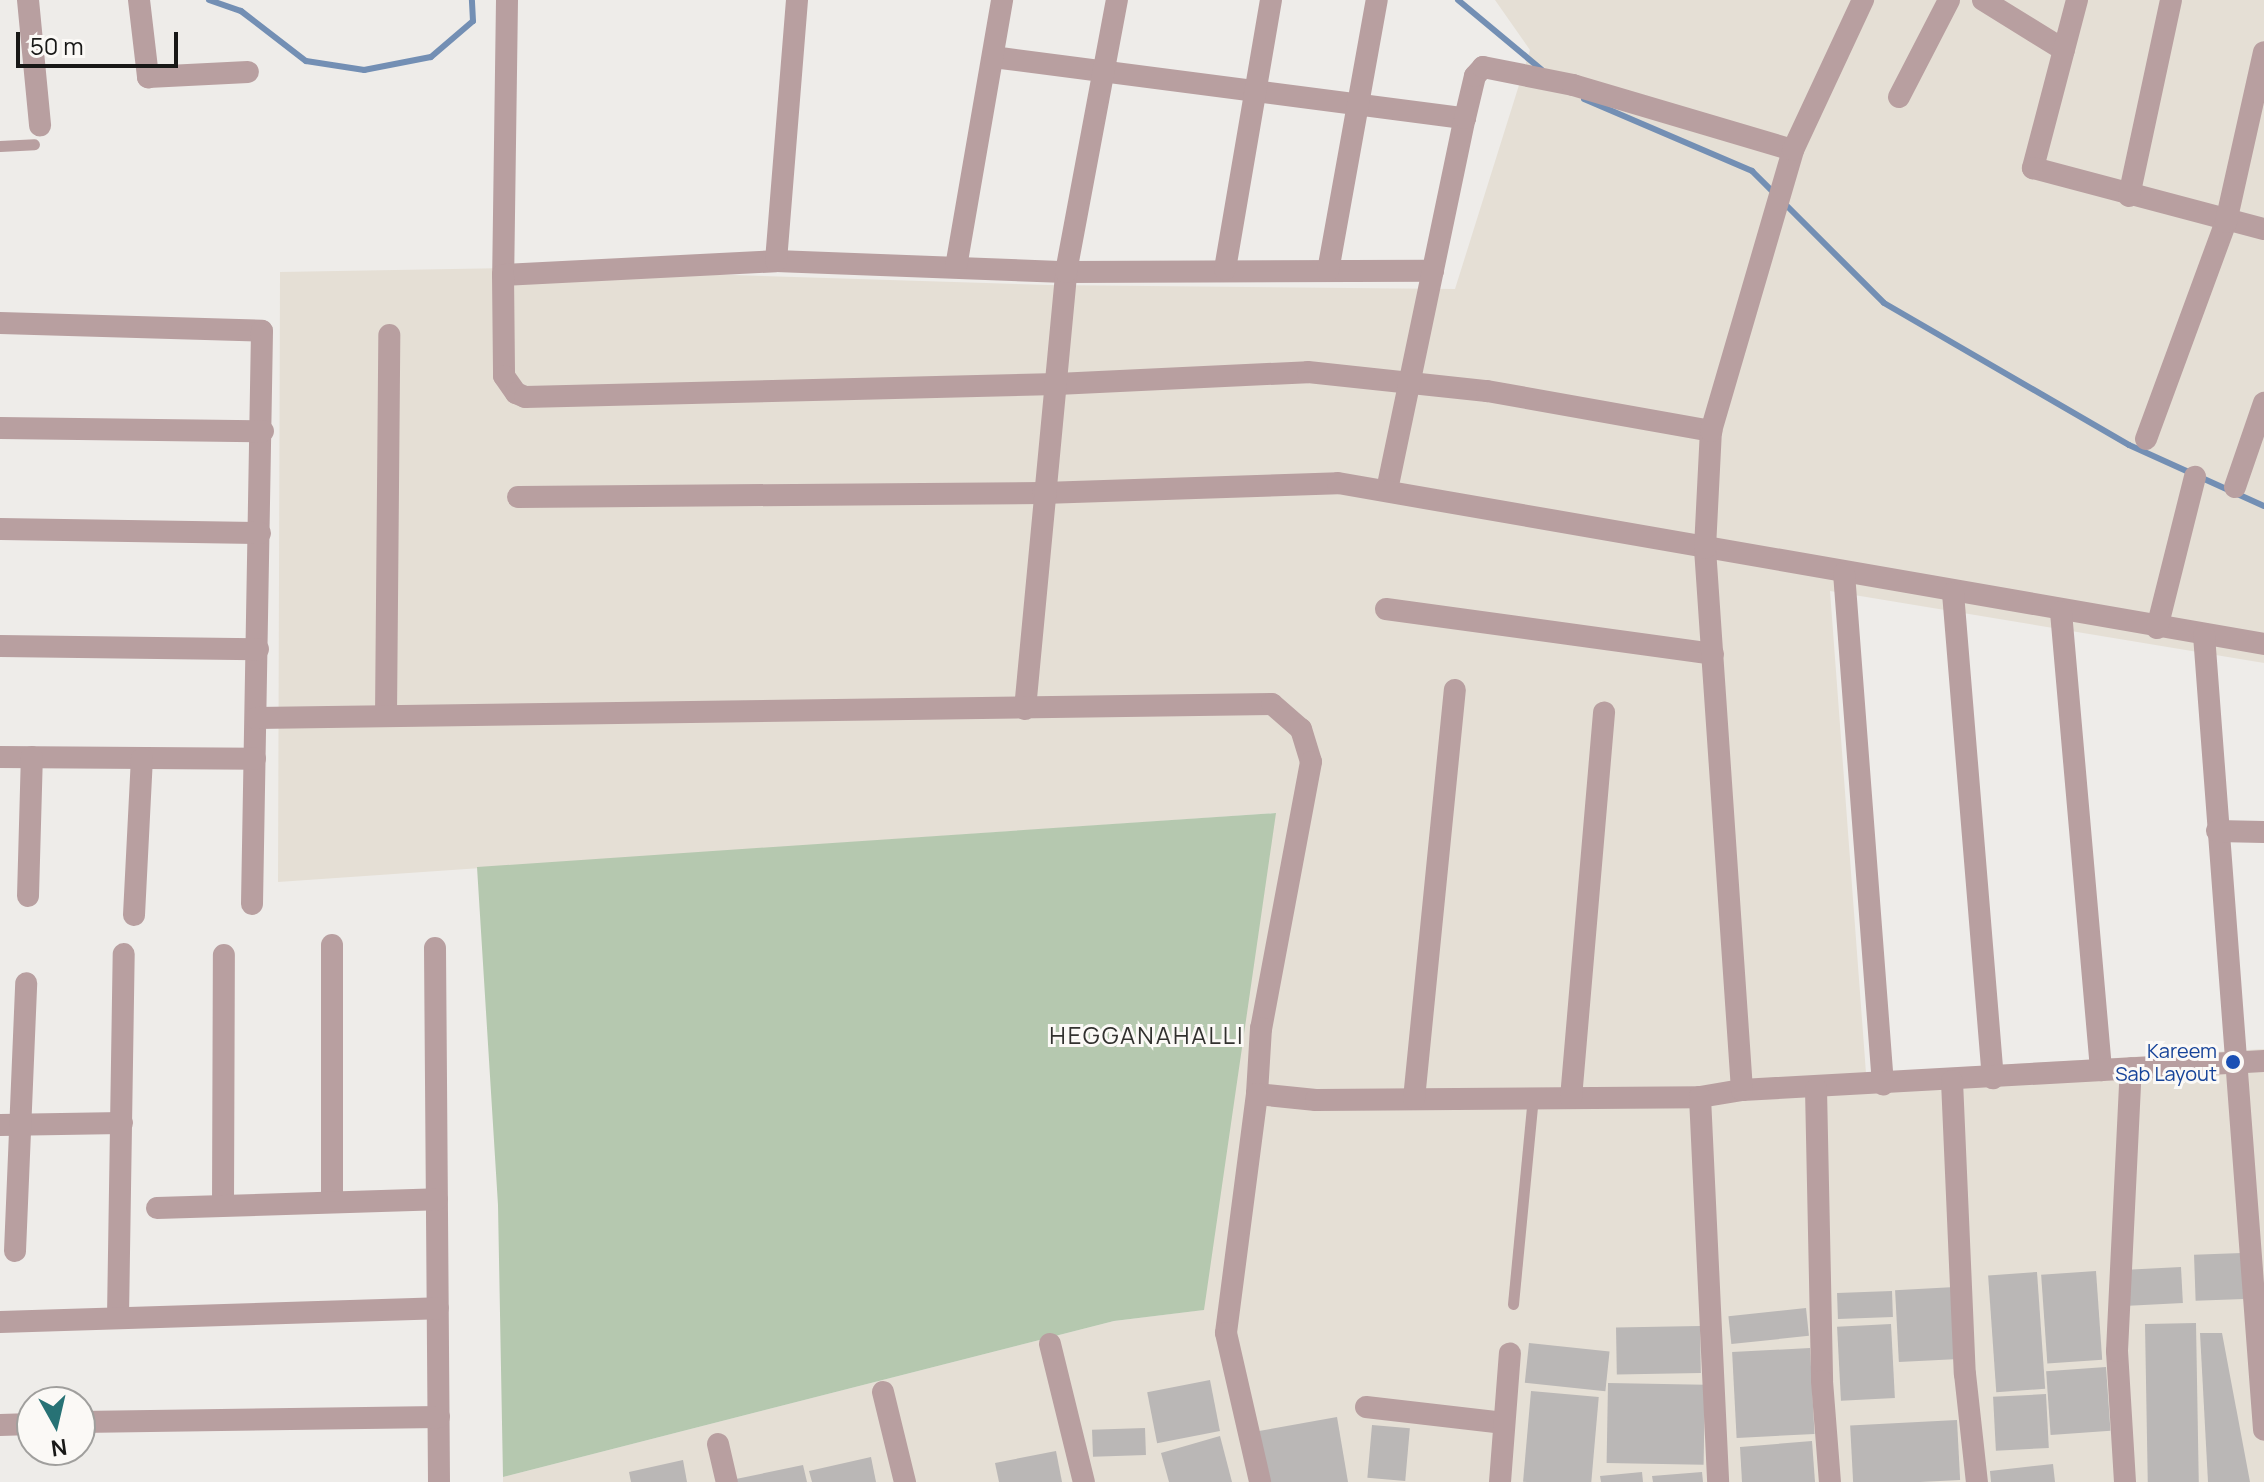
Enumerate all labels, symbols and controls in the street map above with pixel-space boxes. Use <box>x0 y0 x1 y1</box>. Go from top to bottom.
scale bar <box>20 16 182 66</box>
text: 50 m <box>30 29 84 62</box>
district label: HEGGANAHALLI <box>1049 1021 1245 1049</box>
place label: Kareem Sab Layout <box>2115 1038 2217 1085</box>
marker: Kareem Sab Layout <box>2224 1053 2242 1071</box>
north arrow <box>16 1386 96 1466</box>
text: N <box>49 1432 69 1464</box>

